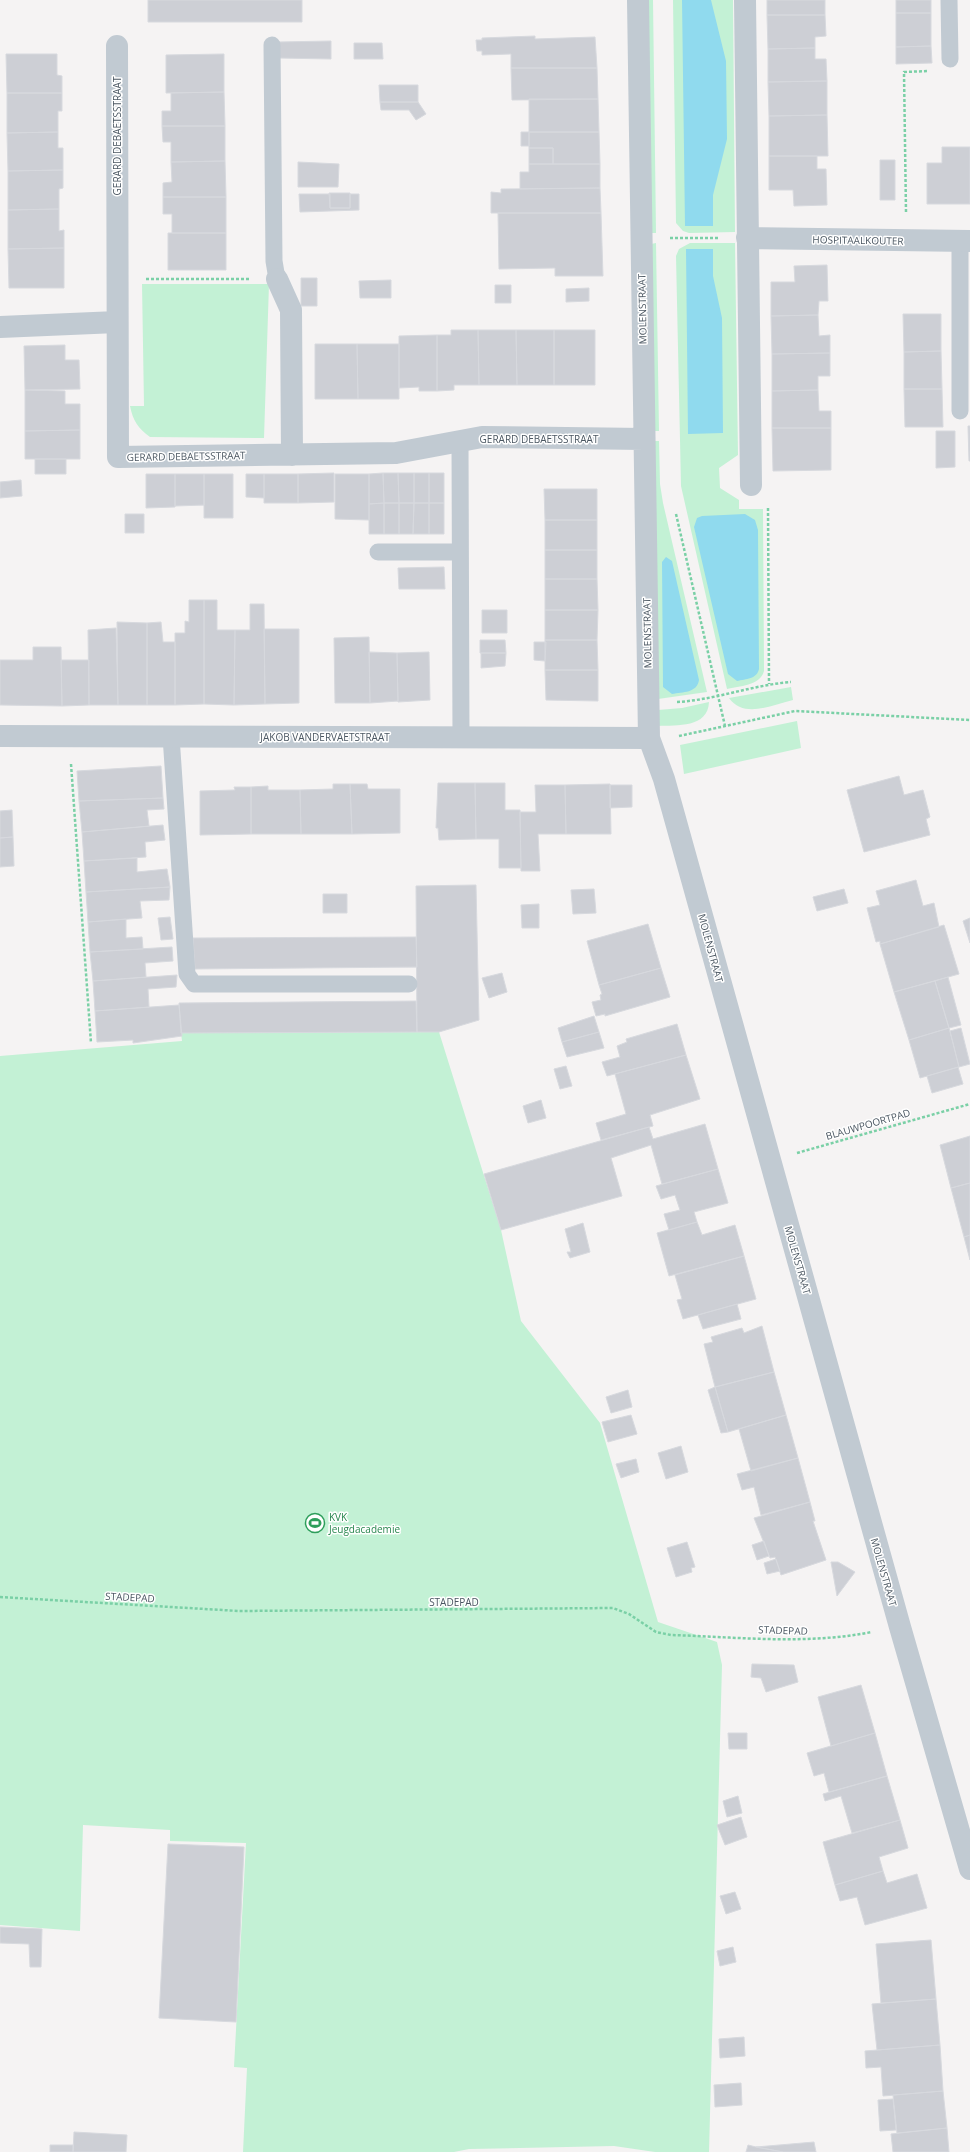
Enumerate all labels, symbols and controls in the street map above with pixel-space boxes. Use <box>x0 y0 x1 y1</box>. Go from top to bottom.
street label: GERARD DEBAETSSTRAAT <box>110 76 124 195</box>
street label: HOSPITAALKOUTER <box>812 232 904 248</box>
street label: MOLENSTRAAT <box>634 273 650 344</box>
street label: GERARD DEBAETSSTRAAT <box>480 432 599 446</box>
street label: GERARD DEBAETSSTRAAT <box>126 448 246 464</box>
street label: MOLENSTRAAT <box>639 597 655 668</box>
street label: JAKOB VANDERVAETSTRAAT <box>259 730 390 744</box>
street label: MOLENSTRAAT <box>695 912 727 984</box>
street label: BLAUWPOORTPAD <box>824 1105 912 1143</box>
street label: MOLENSTRAAT <box>782 1224 815 1296</box>
place label: KVK Jeugdacademie <box>328 1510 400 1536</box>
sports icon: KVK Jeugdacademie <box>304 1512 326 1534</box>
street label: MOLENSTRAAT <box>868 1536 901 1608</box>
street label: STADEPAD <box>105 1589 155 1605</box>
street label: STADEPAD <box>429 1595 479 1609</box>
street label: STADEPAD <box>758 1622 808 1638</box>

